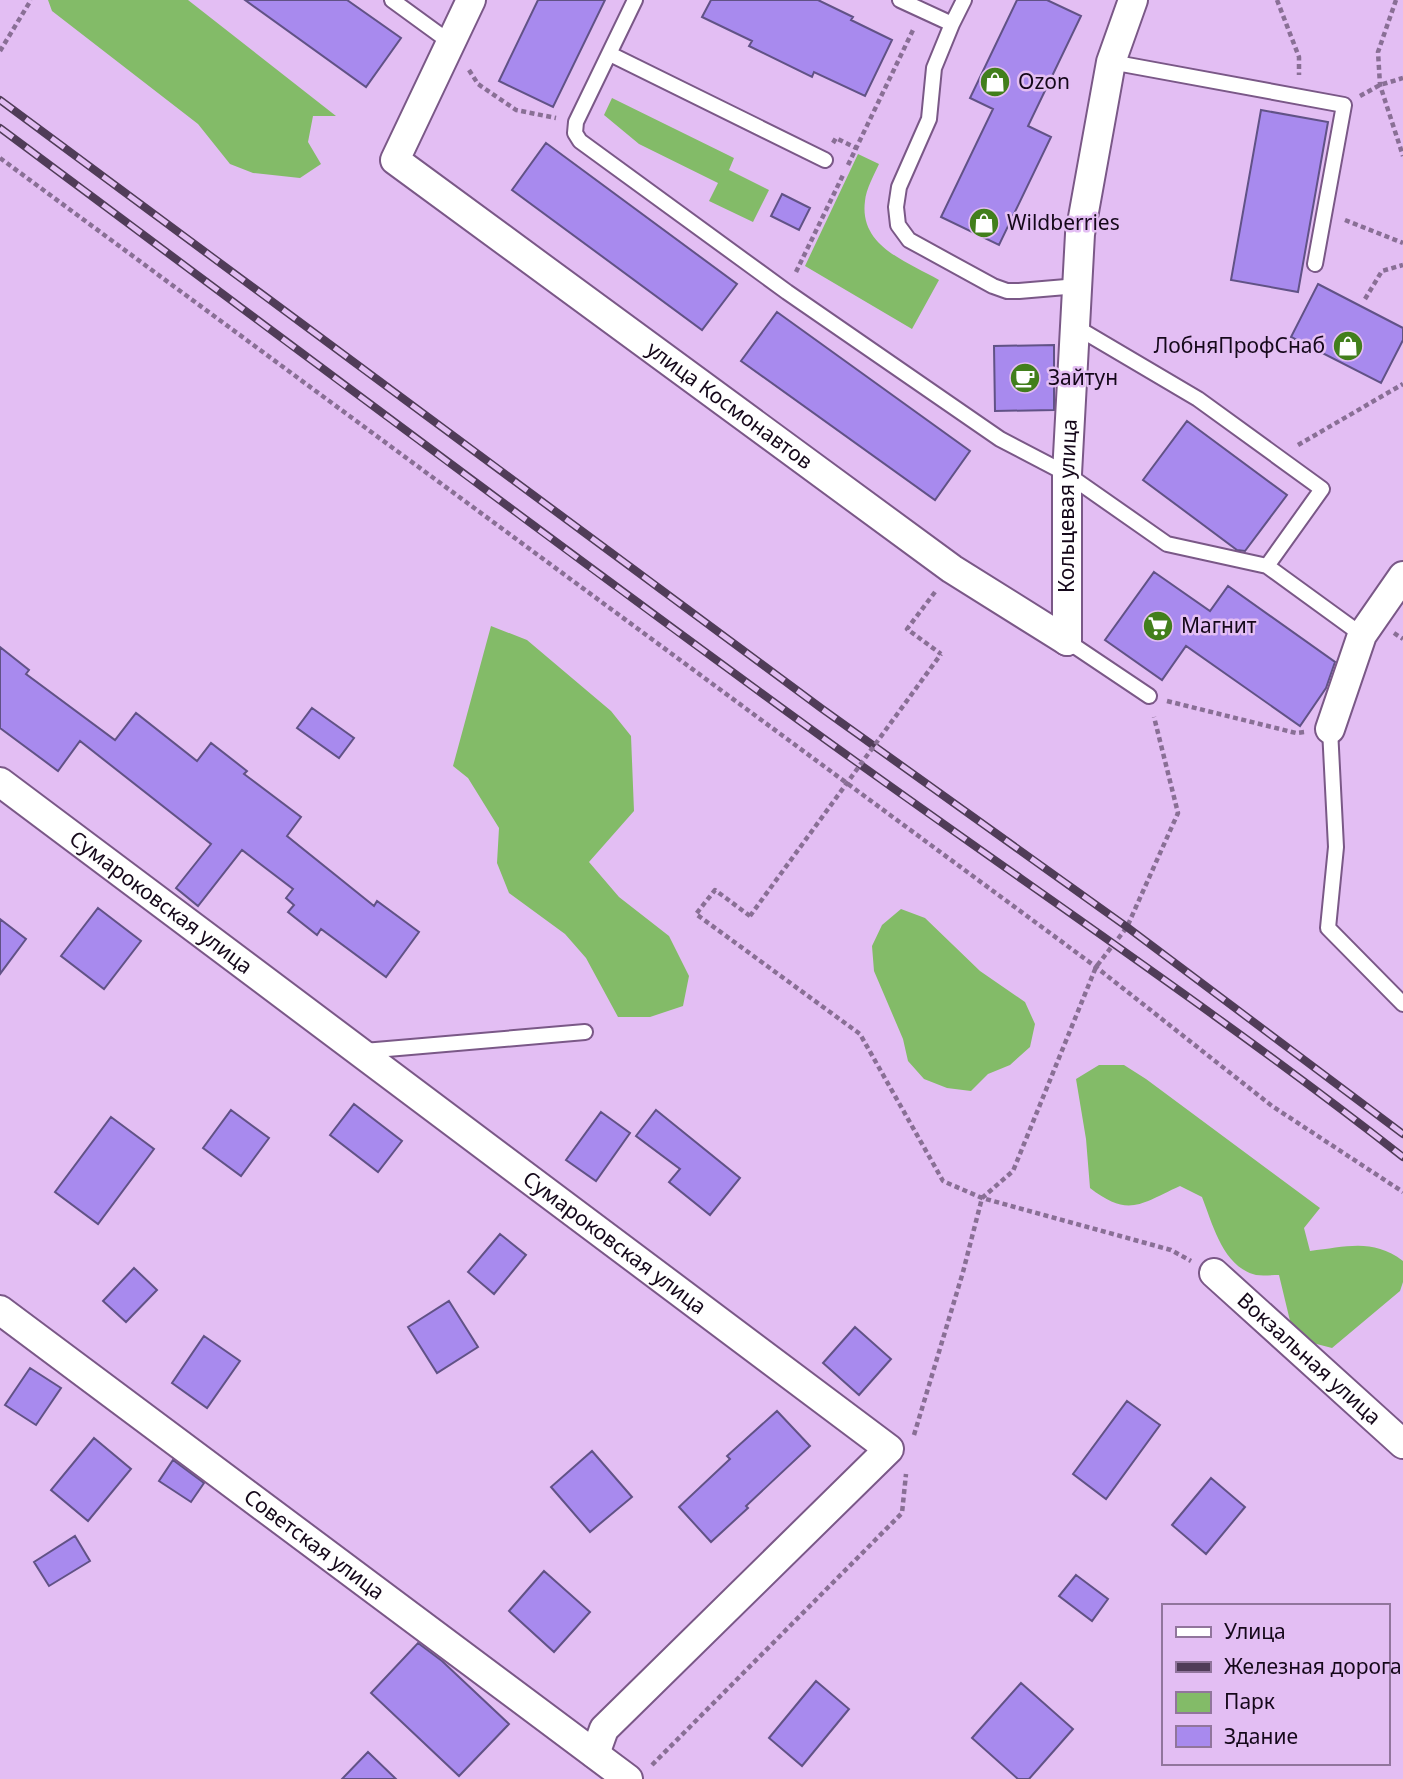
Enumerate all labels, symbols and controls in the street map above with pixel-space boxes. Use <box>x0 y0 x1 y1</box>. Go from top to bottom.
shop icon: Ozon <box>978 65 1012 99</box>
place label: Ozon <box>1018 67 1070 95</box>
shop icon: Wildberries <box>967 206 1001 240</box>
place label: Wildberries <box>1007 208 1120 236</box>
shop icon: ЛобняПрофСнаб <box>1331 329 1365 363</box>
place label: ЛобняПрофСнаб <box>1154 331 1325 359</box>
street label: улица Космонавтов <box>641 334 819 475</box>
cafe icon: Зайтун <box>1008 361 1042 395</box>
place label: Зайтун <box>1048 363 1118 391</box>
street label: Кольцевая улица <box>1052 418 1083 593</box>
supermarket icon: Магнит <box>1141 609 1175 643</box>
place label: Магнит <box>1181 611 1257 639</box>
street label: Сумароковская улица <box>64 824 259 980</box>
street label: Сумароковская улица <box>518 1164 712 1320</box>
street label: Вокзальная улица <box>1232 1286 1387 1430</box>
street label: Советская улица <box>239 1482 391 1605</box>
legend <box>1162 1604 1389 1765</box>
text: Улица <box>1224 1617 1286 1645</box>
text: Железная дорога <box>1224 1652 1402 1680</box>
text: Парк <box>1224 1687 1275 1715</box>
text: Здание <box>1224 1722 1298 1750</box>

